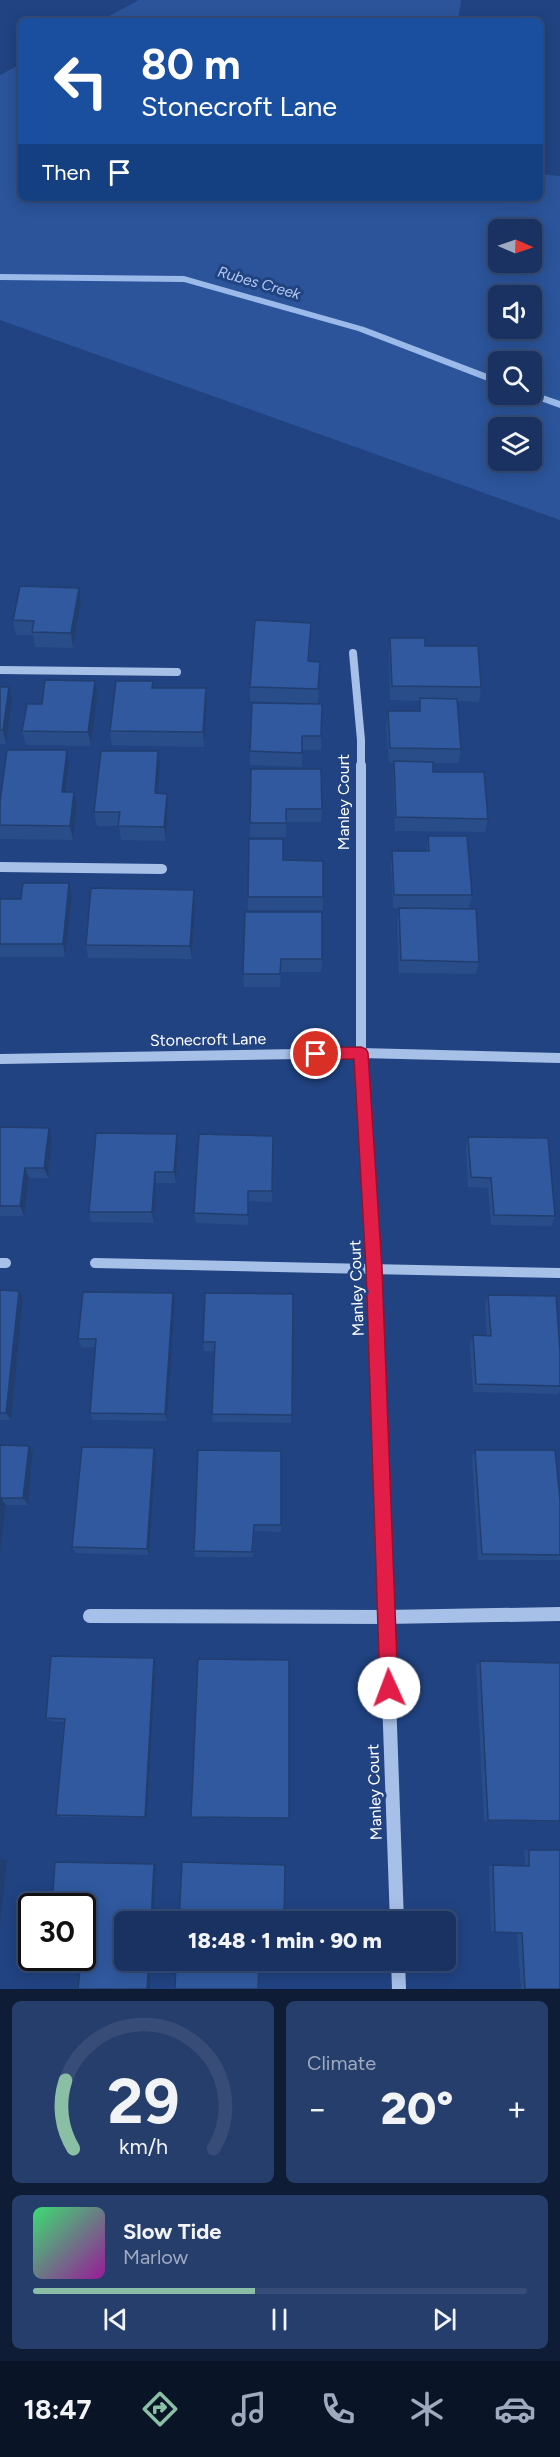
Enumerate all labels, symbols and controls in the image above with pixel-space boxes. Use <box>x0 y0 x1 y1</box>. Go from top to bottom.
text: 80 m <box>141 39 241 90</box>
icon: left <box>42 42 120 120</box>
text: Stonecroft Lane <box>141 90 337 123</box>
icon: arrive <box>103 156 136 189</box>
text: Then <box>42 159 91 186</box>
north arrow <box>488 219 542 273</box>
map controls <box>488 219 542 471</box>
water label: Rubes Creek <box>216 263 303 304</box>
button: sound <box>488 285 542 339</box>
button: search <box>488 351 542 405</box>
button: layers <box>488 417 542 471</box>
street label: Manley Court <box>334 754 353 850</box>
pin <box>290 1028 341 1079</box>
street label: Stonecroft Lane <box>150 1029 267 1050</box>
icon: arrive <box>299 1037 332 1070</box>
street label: Manley Court <box>345 1240 368 1336</box>
position arrow <box>357 1656 421 1720</box>
street label: Manley Court <box>363 1744 386 1840</box>
speed limit sign: 30 <box>18 1893 96 1971</box>
text: 18:48 · 1 min · 90 m <box>188 1927 382 1954</box>
text: Climate <box>307 2051 376 2075</box>
text: 29 <box>107 2064 179 2139</box>
text: 20° <box>380 2081 454 2135</box>
text: − <box>307 2089 328 2128</box>
text: + <box>506 2089 527 2128</box>
text: km/h <box>119 2134 167 2159</box>
text: Slow Tide <box>123 2218 222 2245</box>
text: Marlow <box>123 2245 188 2269</box>
icon: previous <box>99 2303 132 2336</box>
icon: pause <box>263 2303 296 2336</box>
icon: next <box>428 2303 461 2336</box>
icon: directions <box>139 2388 181 2430</box>
icon: music <box>228 2388 270 2430</box>
icon: phone <box>317 2388 359 2430</box>
icon: climate <box>406 2388 448 2430</box>
icon: car <box>494 2388 536 2430</box>
text: 18:47 <box>23 2393 92 2426</box>

